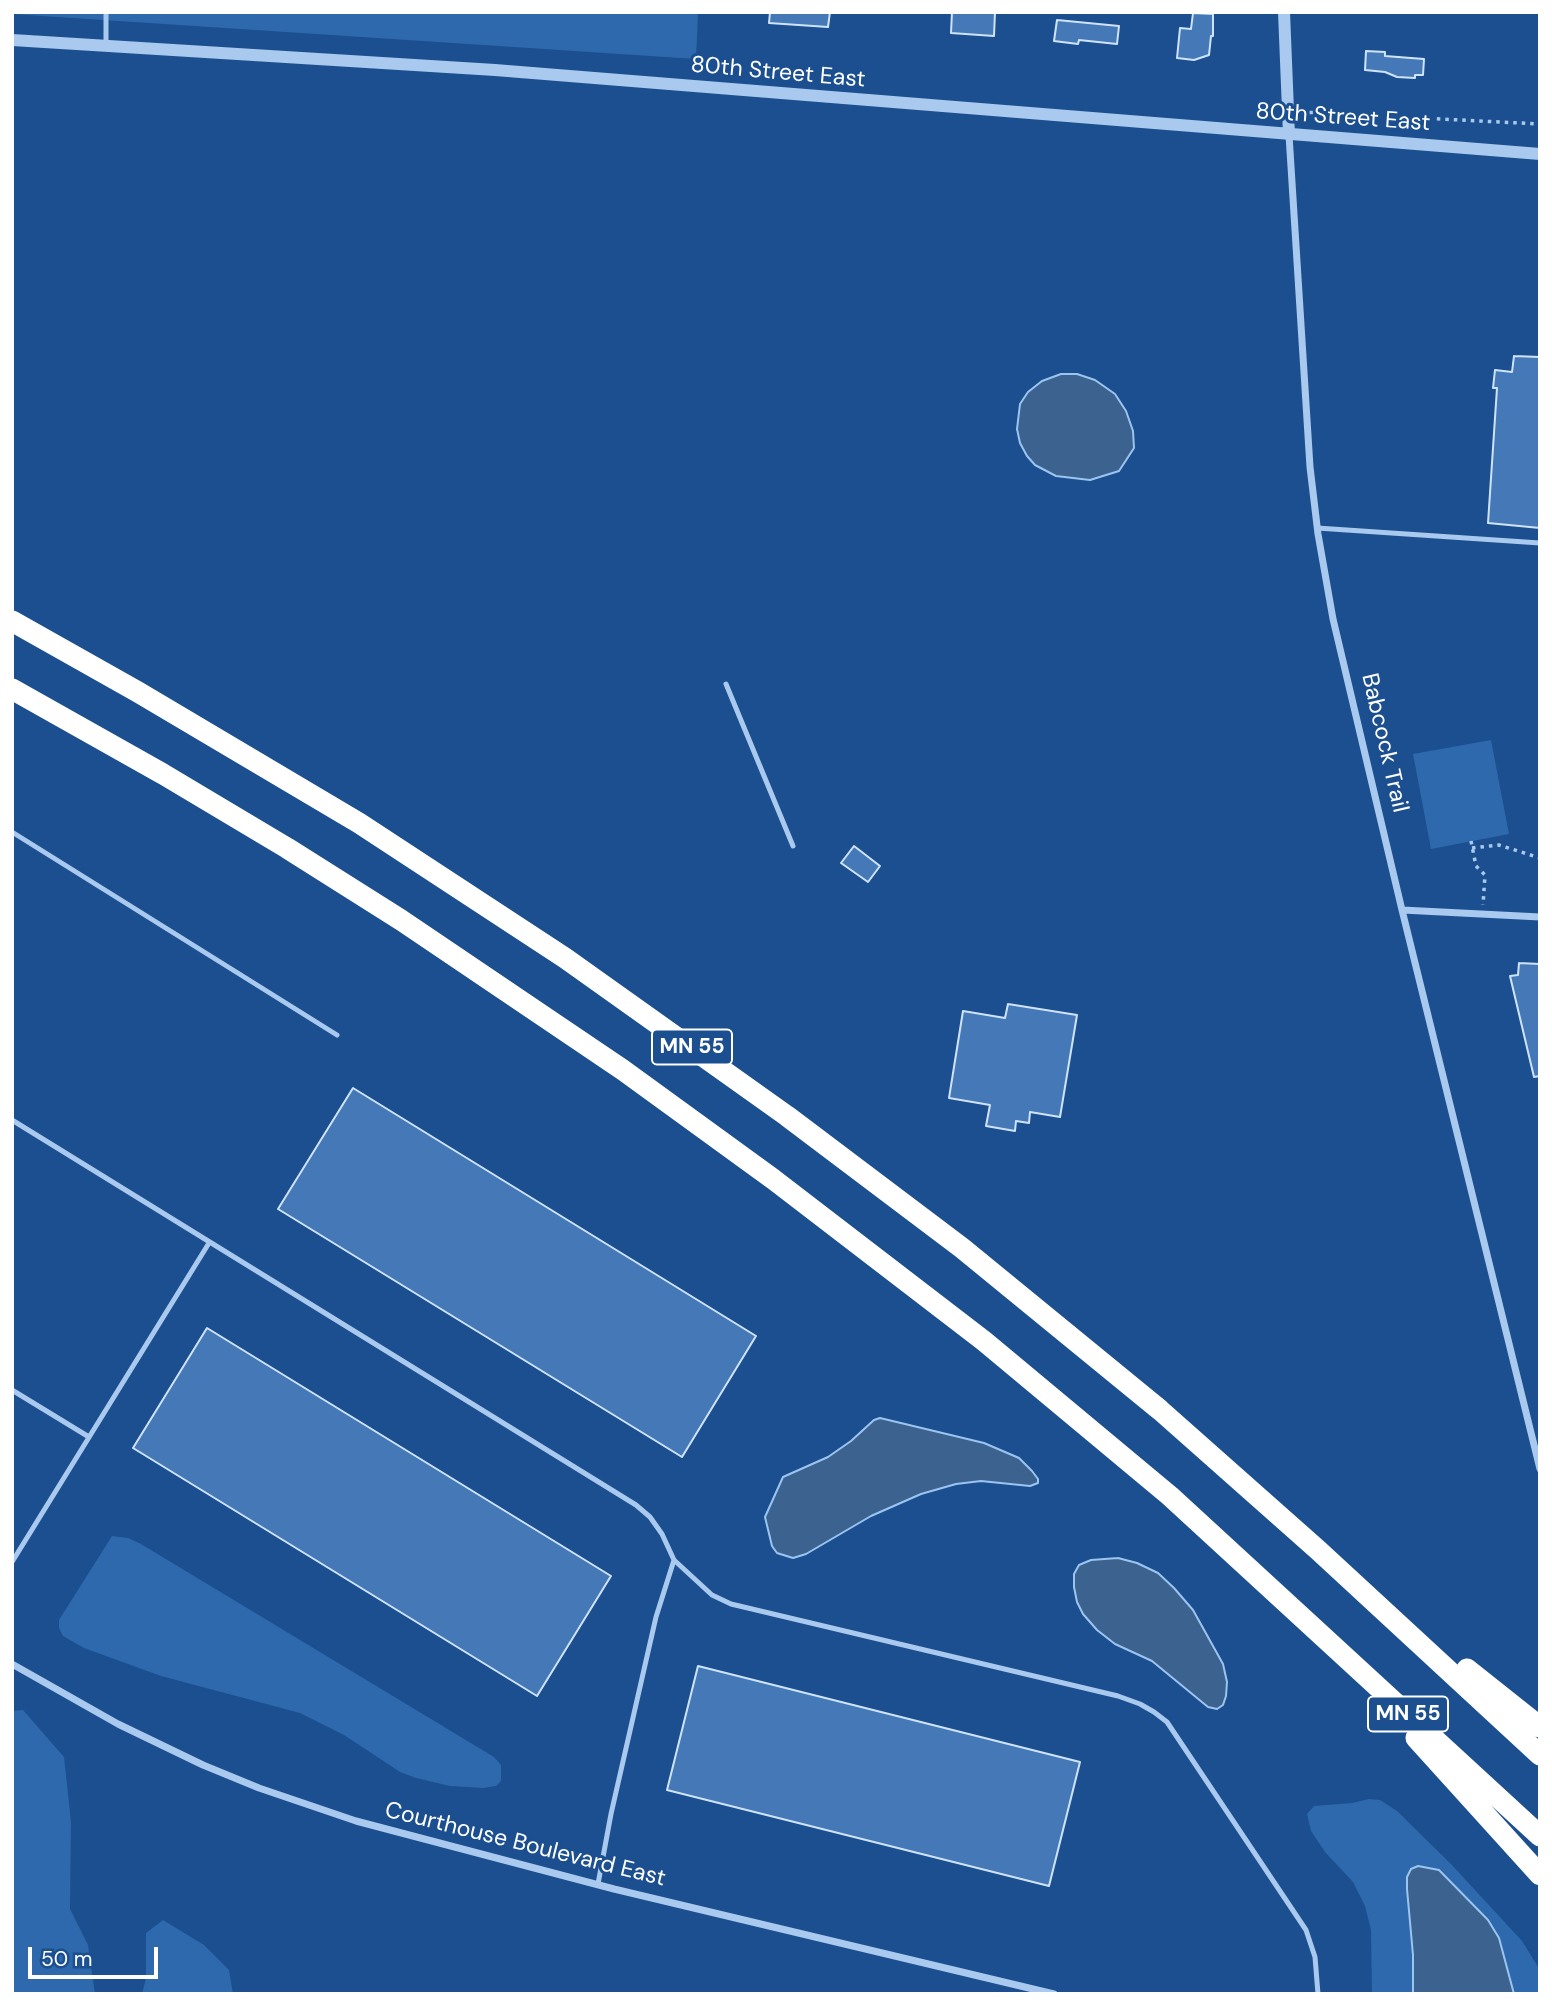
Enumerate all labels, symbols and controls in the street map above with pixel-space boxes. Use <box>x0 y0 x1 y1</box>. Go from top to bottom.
street label: 80th Street East <box>690 52 866 94</box>
street label: 80th Street East <box>1255 98 1431 138</box>
street label: Babcock Trail <box>1355 671 1413 815</box>
road number: MN 55 <box>652 1030 732 1064</box>
road number: MN 55 <box>1368 1696 1448 1732</box>
street label: Courthouse Boulevard East <box>382 1797 668 1893</box>
scale bar <box>32 1932 161 1976</box>
text: 50 m <box>41 1945 92 1973</box>

